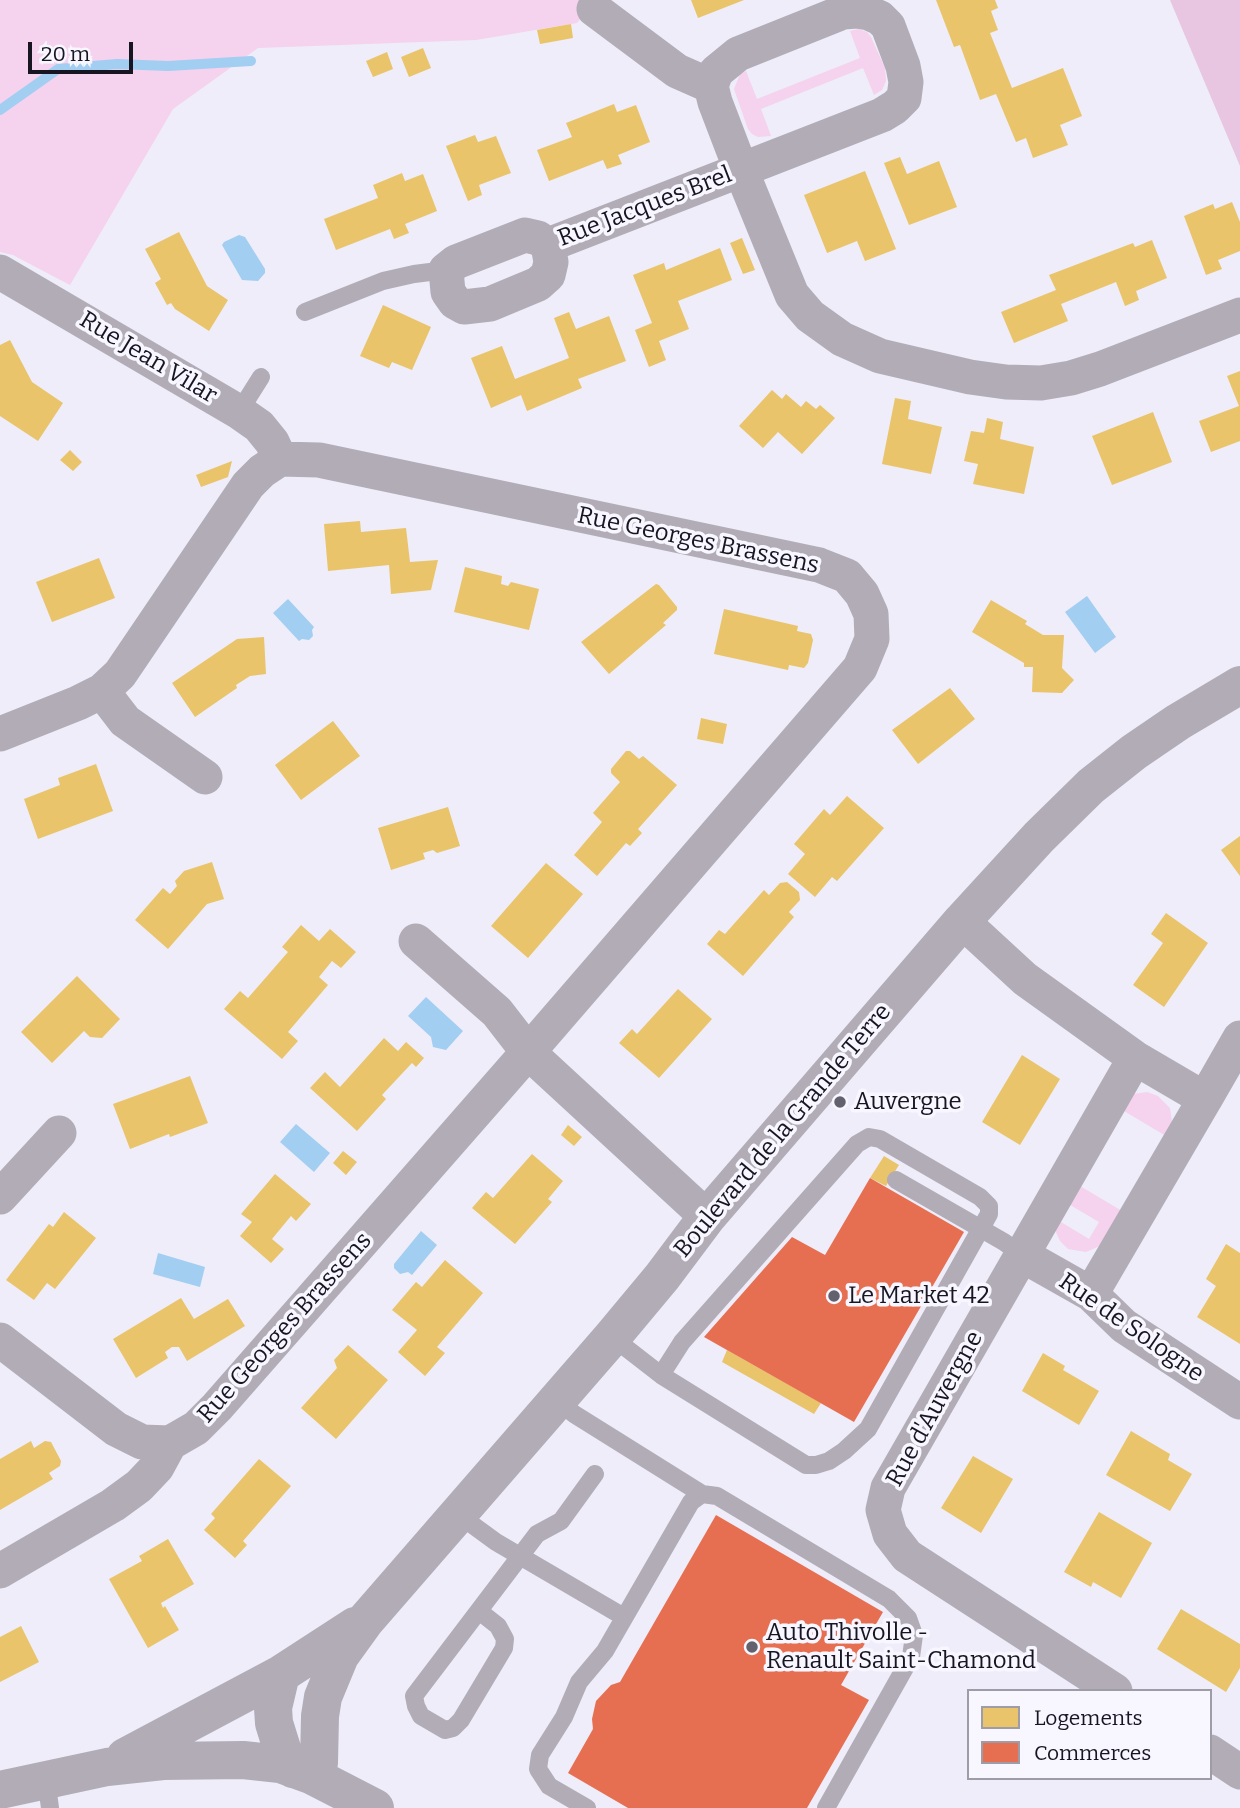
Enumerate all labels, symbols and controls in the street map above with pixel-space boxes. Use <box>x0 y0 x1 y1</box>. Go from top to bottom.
scale bar <box>32 28 136 72</box>
text: 20 m <box>41 41 90 67</box>
street label: Rue Jacques Brel <box>554 161 736 253</box>
street label: Rue Jean Vilar <box>74 306 222 410</box>
street label: Rue Georges Brassens <box>575 501 821 581</box>
street label: Boulevard de la Grande Terre <box>668 998 898 1264</box>
place label: Auvergne <box>854 1088 962 1116</box>
marker: Auvergne <box>832 1094 848 1110</box>
street label: Rue Georges Brassens <box>192 1227 378 1429</box>
street label: Rue de Sologne <box>1053 1267 1209 1389</box>
place label: Le Market 42 <box>848 1282 990 1310</box>
marker: Le Market 42 <box>826 1288 842 1304</box>
street label: Rue d'Auvergne <box>880 1326 990 1492</box>
place label: Auto Thivolle - Renault Saint-Chamond <box>766 1619 1036 1675</box>
marker: Auto Thivolle - Renault Saint-Chamond <box>744 1639 760 1655</box>
legend <box>967 1689 1212 1780</box>
text: Logements <box>1034 1705 1143 1731</box>
text: Commerces <box>1034 1740 1151 1766</box>

